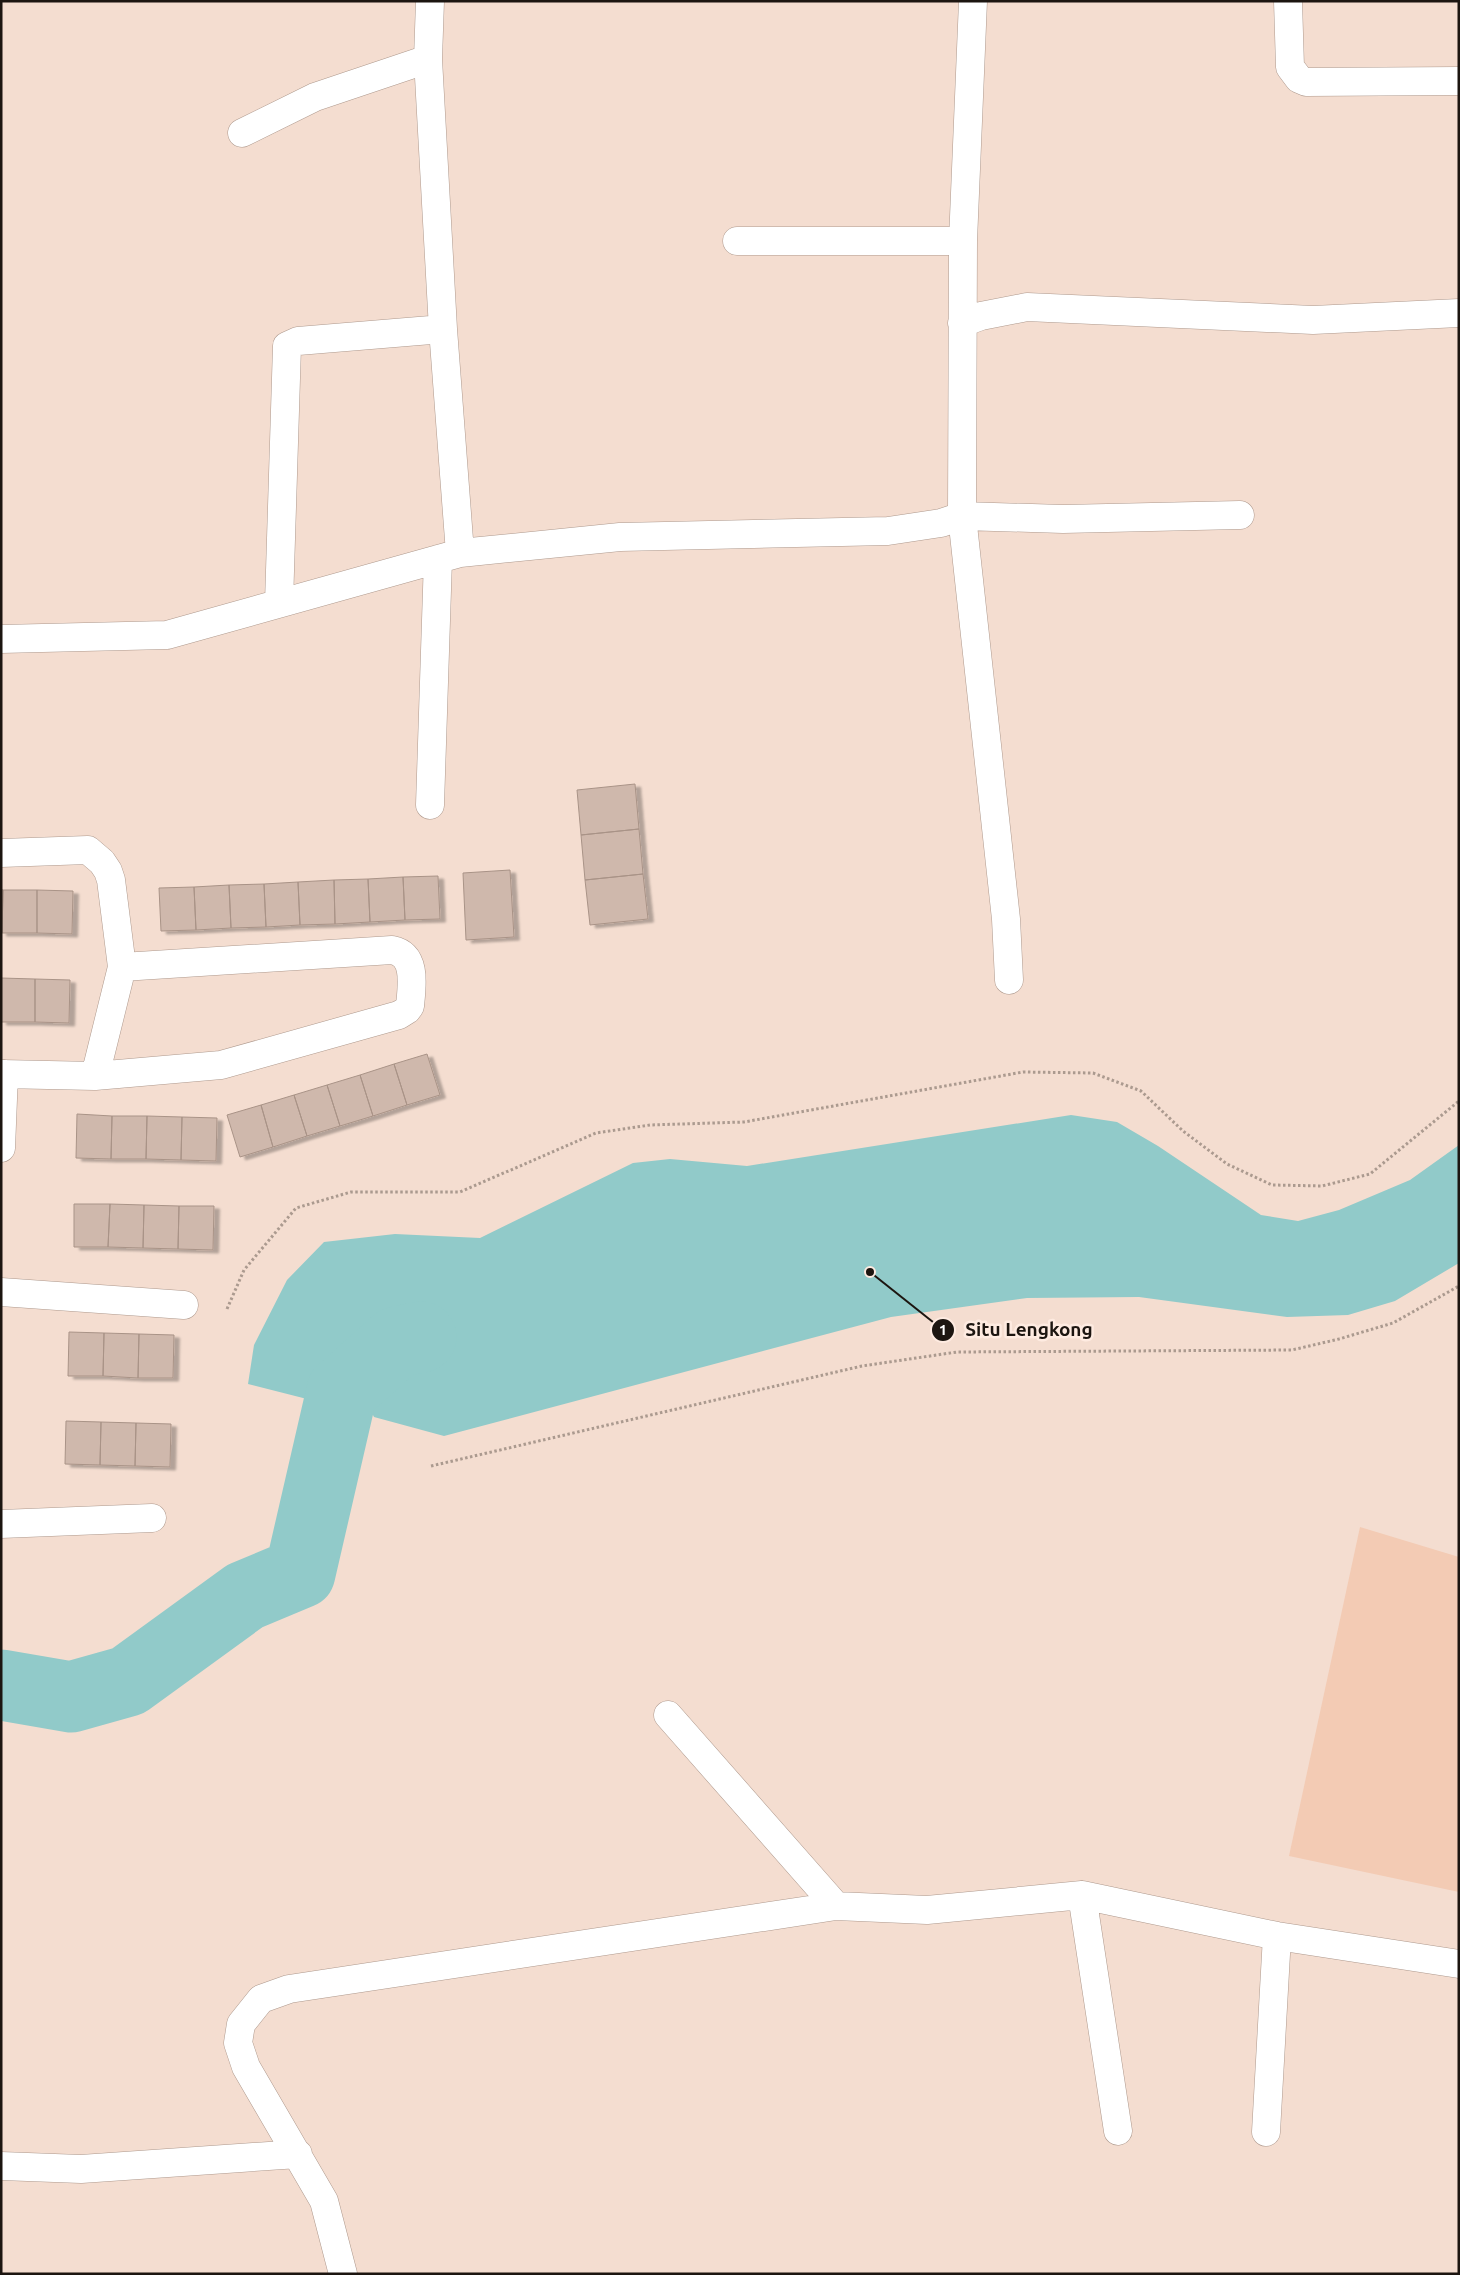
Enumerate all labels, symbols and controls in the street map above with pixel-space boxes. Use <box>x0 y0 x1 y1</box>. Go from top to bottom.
callout: Situ Lengkong <box>930 1313 1102 1347</box>
text: Situ Lengkong <box>965 1318 1093 1340</box>
text: 1 <box>939 1321 947 1338</box>

